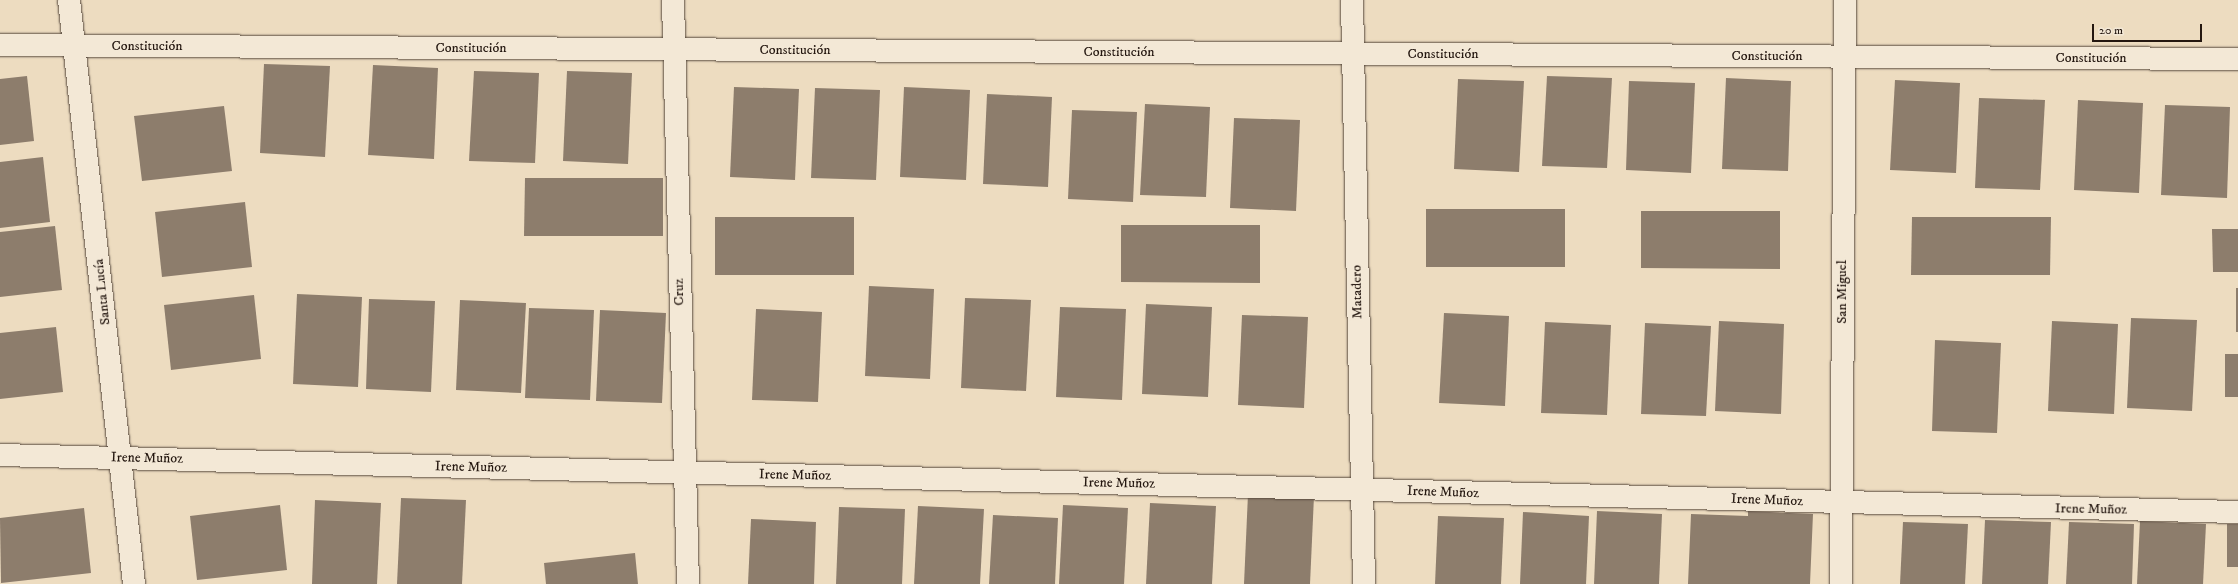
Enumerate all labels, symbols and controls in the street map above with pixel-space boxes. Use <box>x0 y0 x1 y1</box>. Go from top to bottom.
scale bar <box>2094 16 2204 42</box>
text: 20 m <box>2099 23 2123 38</box>
street label: Constitución <box>111 38 183 54</box>
street label: Constitución <box>435 40 507 56</box>
street label: Constitución <box>759 42 831 58</box>
street label: Constitución <box>1083 44 1155 60</box>
street label: Constitución <box>1407 46 1479 62</box>
street label: Constitución <box>1731 48 1803 64</box>
street label: Constitución <box>2055 50 2127 66</box>
street label: Santa Lucía <box>90 258 114 326</box>
street label: San Miguel <box>1834 260 1850 324</box>
street label: Matadero <box>1348 265 1366 319</box>
street label: Cruz <box>670 278 688 306</box>
street label: Irene Muñoz <box>111 449 183 467</box>
street label: Irene Muñoz <box>435 458 507 476</box>
street label: Irene Muñoz <box>759 466 831 484</box>
street label: Irene Muñoz <box>1083 474 1155 492</box>
street label: Irene Muñoz <box>1407 482 1479 502</box>
street label: Irene Muñoz <box>1731 490 1803 510</box>
street label: Irene Muñoz <box>2055 500 2127 518</box>

